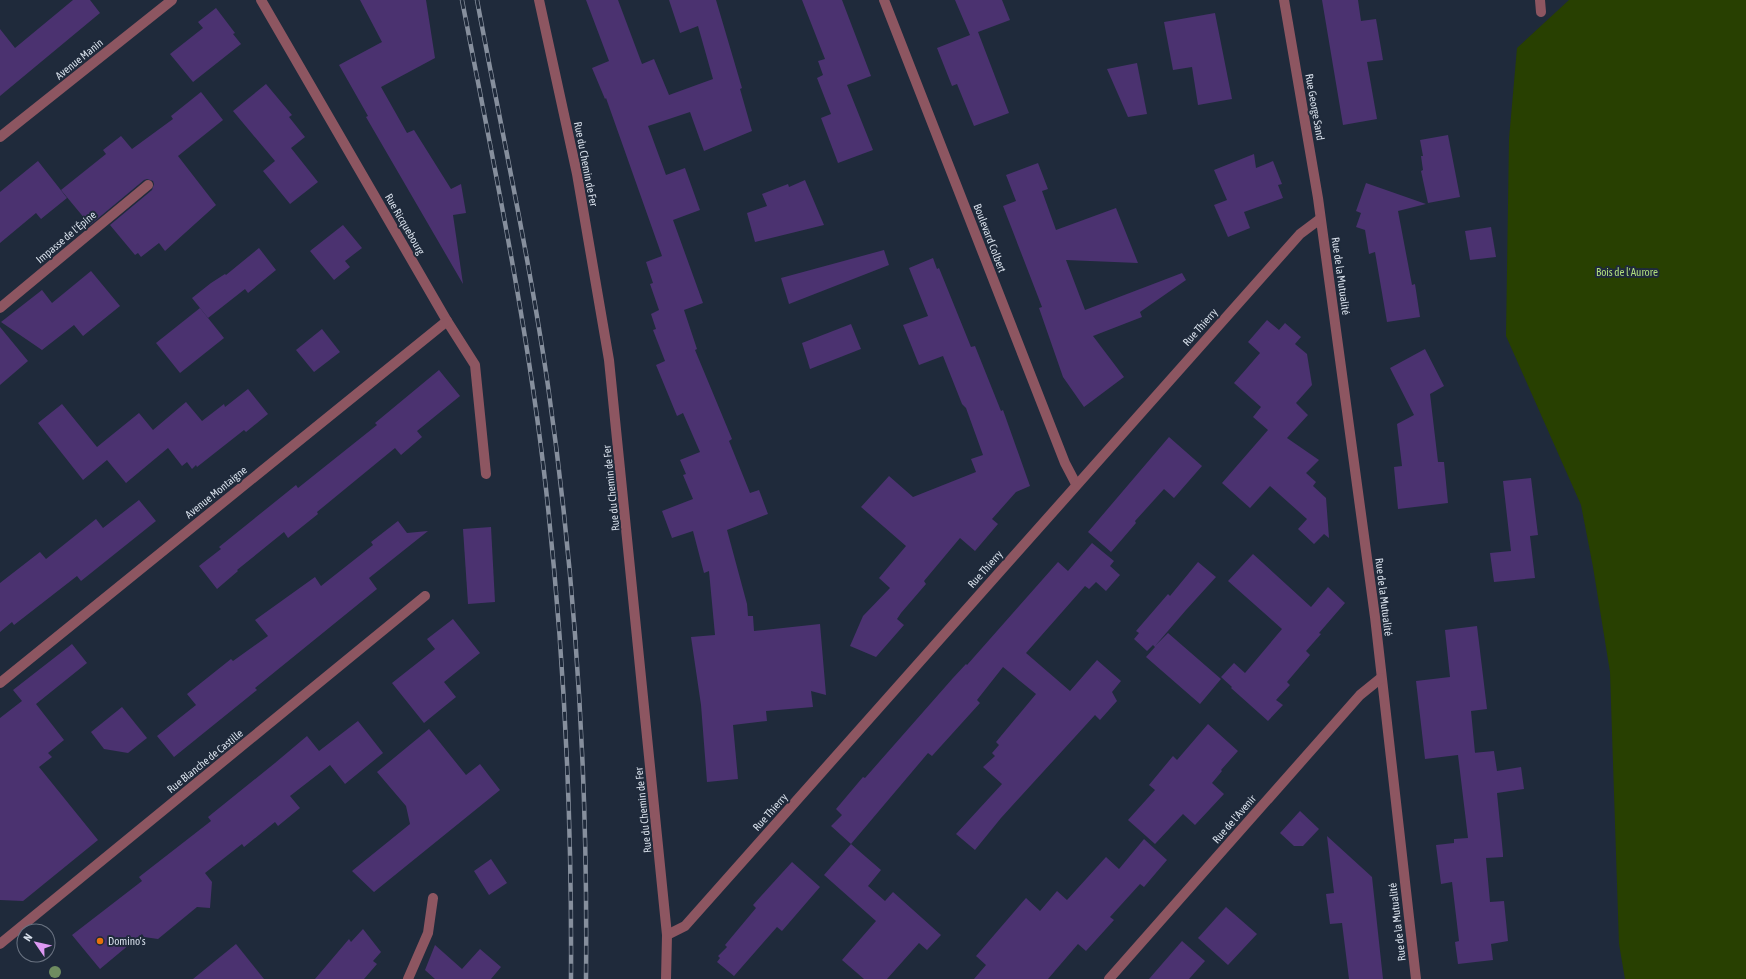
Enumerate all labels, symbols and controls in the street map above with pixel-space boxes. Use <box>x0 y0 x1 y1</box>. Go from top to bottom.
street label: Avenue Manin <box>53 36 105 82</box>
street label: Rue George Sand <box>1303 73 1327 141</box>
street label: Rue du Chemin de Fer <box>572 121 600 208</box>
street label: Rue Ricquebourg <box>383 191 427 257</box>
street label: Boulevard Colbert <box>971 202 1009 274</box>
street label: Impasse de l'Épine <box>34 208 98 266</box>
street label: Rue de la Mutualité <box>1330 236 1352 316</box>
park label: Bois de l'Aurore <box>1596 266 1658 278</box>
street label: Rue Thierry <box>1180 306 1220 348</box>
street label: Rue du Chemin de Fer <box>600 444 621 531</box>
street label: Avenue Montaigne <box>183 464 249 520</box>
street label: Rue Thierry <box>965 548 1005 590</box>
street label: Rue de la Mutualité <box>1373 557 1395 637</box>
street label: Rue Blanche de Castille <box>165 727 245 795</box>
street label: Rue du Chemin de Fer <box>632 766 653 853</box>
street label: Rue Thierry <box>750 791 790 833</box>
street label: Rue de l'Avenir <box>1210 792 1259 845</box>
street label: Rue de la Mutualité <box>1386 882 1408 962</box>
north arrow <box>16 923 56 963</box>
text: N <box>21 931 35 943</box>
place label: Domino's <box>108 935 146 947</box>
marker: Domino's <box>95 936 105 946</box>

